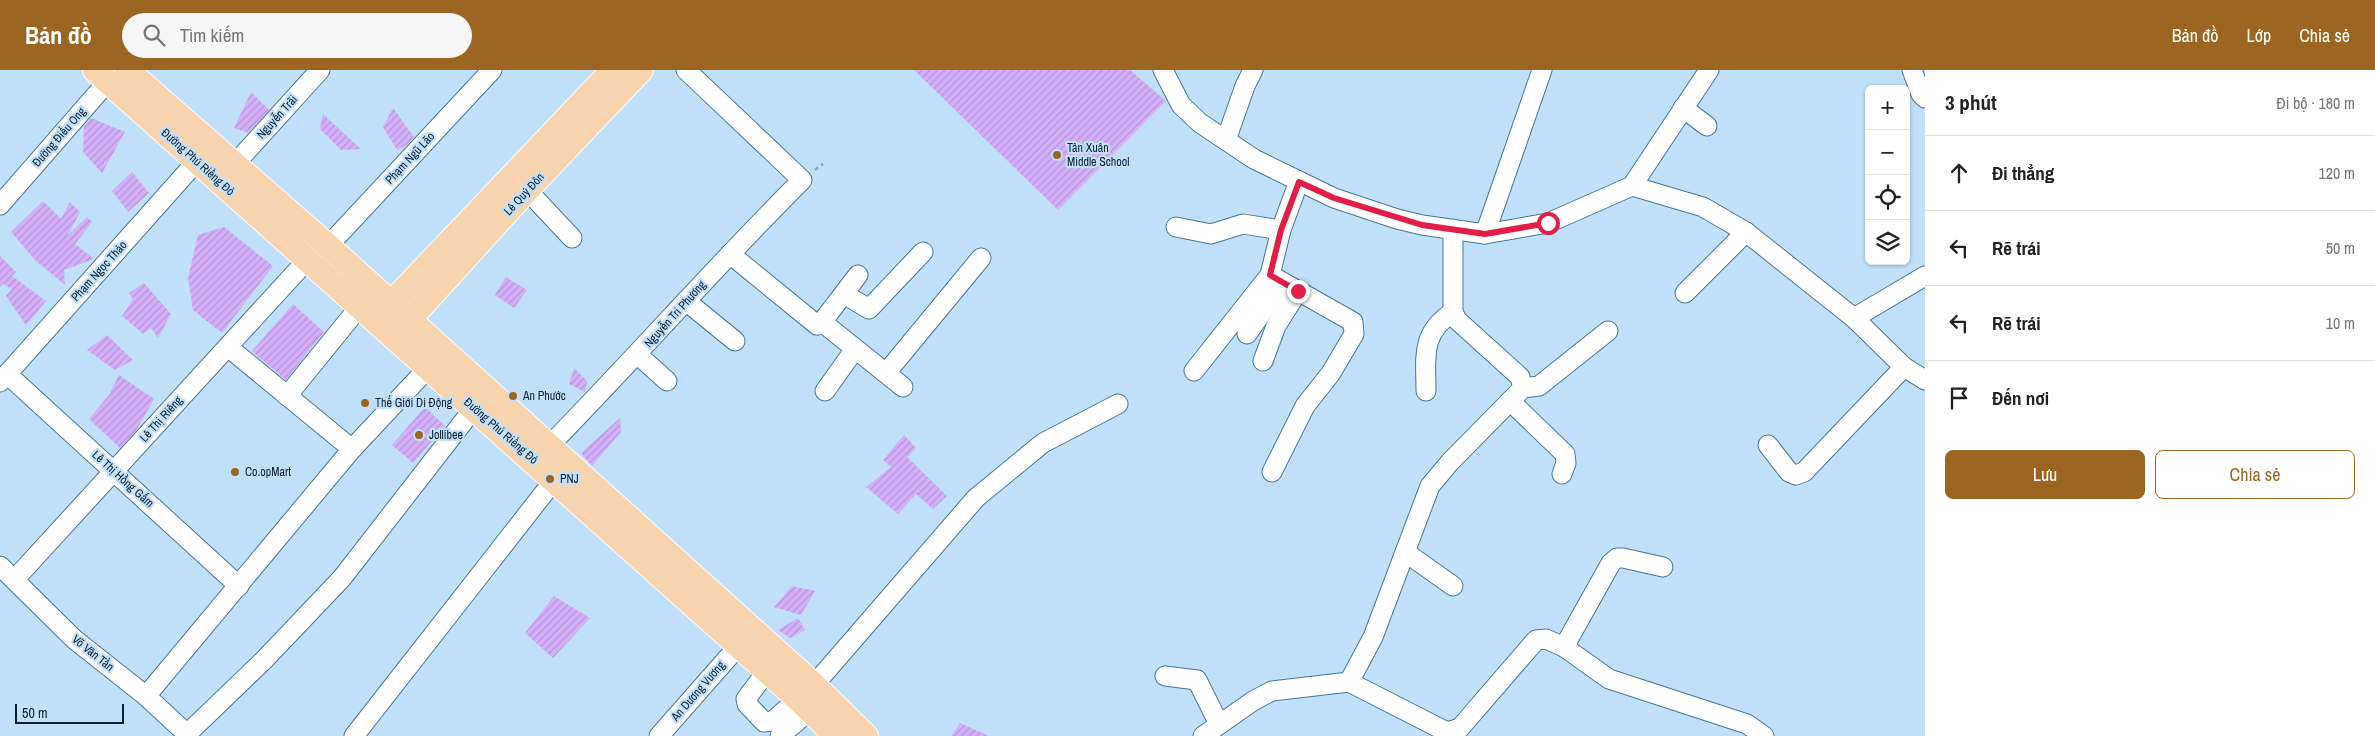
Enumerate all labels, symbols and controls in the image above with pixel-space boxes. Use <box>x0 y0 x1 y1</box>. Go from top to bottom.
search box <box>122 13 472 58</box>
text: Bản đồ <box>25 19 92 51</box>
icon: search <box>140 21 168 49</box>
text: Tìm kiếm <box>180 22 244 48</box>
text: Bản đồ <box>2172 23 2219 48</box>
text: Lớp <box>2247 23 2271 48</box>
text: Chia sẻ <box>2299 23 2350 48</box>
map controls <box>1865 85 1910 265</box>
button: + <box>1865 85 1910 130</box>
text: 3 phút <box>1945 88 1997 117</box>
street label: Nguyễn Trãi <box>253 92 301 142</box>
text: Đi bộ · 180 m <box>2276 92 2355 114</box>
street label: Đường Điểu Ong <box>29 103 90 170</box>
street label: Đường Phú Riềng Đỏ <box>158 125 238 199</box>
street label: Phạm Ngũ Lão <box>382 129 438 187</box>
button: − <box>1865 130 1910 175</box>
place label: Tân Xuân Middle School <box>1067 140 1129 170</box>
marker: Tân Xuân Middle School <box>1051 149 1063 161</box>
icon: ahead <box>1945 159 1973 187</box>
text: Đi thẳng <box>1992 160 2054 186</box>
text: 120 m <box>2319 162 2355 184</box>
street label: Lê Quý Đôn <box>500 169 548 219</box>
button: locate <box>1865 175 1910 220</box>
route start <box>1537 212 1560 235</box>
button: layers <box>1865 220 1910 265</box>
icon: left <box>1945 234 1973 262</box>
text: Rẽ trái <box>1992 235 2041 261</box>
street label: Phạm Ngọc Thảo <box>67 237 131 305</box>
text: 50 m <box>2326 237 2355 259</box>
street label: Nguyễn Tri Phương <box>641 277 710 351</box>
route end <box>1287 280 1310 303</box>
icon: left <box>1945 309 1973 337</box>
text: Rẽ trái <box>1992 310 2041 336</box>
text: 10 m <box>2326 312 2355 334</box>
icon: arrive <box>1945 384 1973 412</box>
text: Đến nơi <box>1992 385 2049 411</box>
place label: An Phước <box>522 388 566 404</box>
marker: An Phước <box>507 390 519 402</box>
street label: Lê Thị Riêng <box>136 392 186 445</box>
street label: Đường Phú Riềng Đỏ <box>460 394 542 468</box>
place label: Thế Giới Di Động <box>375 395 453 411</box>
marker: Thế Giới Di Động <box>359 397 371 409</box>
place label: Jollibee <box>429 427 463 443</box>
marker: Jollibee <box>413 429 425 441</box>
street label: Lê Thị Hồng Gấm <box>89 447 157 511</box>
button: Lưu <box>1945 450 2145 499</box>
button: Chia sẻ <box>2155 450 2355 499</box>
place label: Co.opMart <box>245 464 291 480</box>
marker: Co.opMart <box>229 466 241 478</box>
place label: PNJ <box>560 471 579 487</box>
marker: PNJ <box>544 473 556 485</box>
street label: Võ Văn Tần <box>69 631 117 675</box>
street label: An Dương Vương <box>667 657 729 725</box>
scale bar <box>15 701 124 724</box>
text: 50 m <box>22 704 48 722</box>

